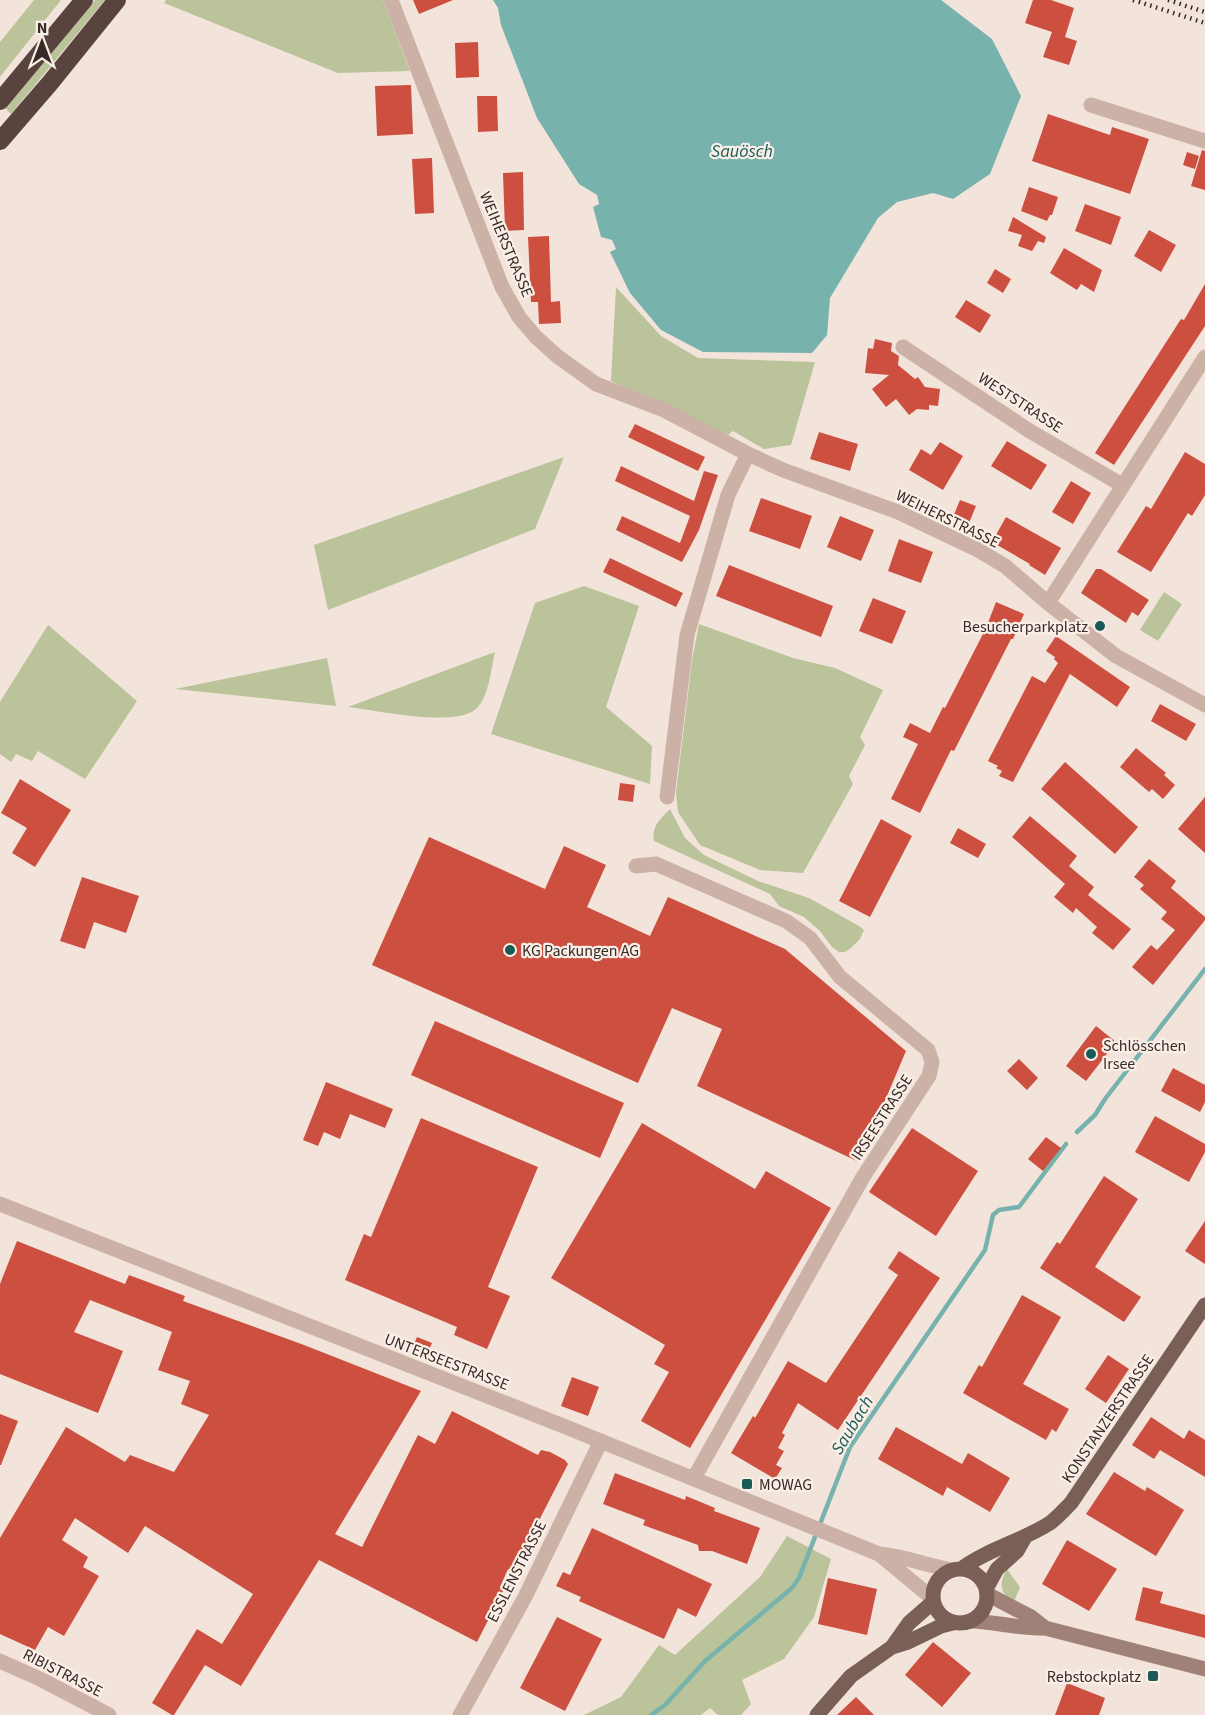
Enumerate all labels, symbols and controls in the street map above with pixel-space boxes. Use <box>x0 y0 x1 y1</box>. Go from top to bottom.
north arrow <box>12 12 72 72</box>
text: N <box>37 17 47 39</box>
water label: Sauösch <box>711 139 773 164</box>
street label: WEIHERSTRASSE <box>474 188 538 301</box>
street label: WESTSTRASSE <box>974 367 1067 438</box>
street label: WEIHERSTRASSE <box>892 484 1003 554</box>
place label: Besucherparkplatz <box>963 616 1088 638</box>
marker: Besucherparkplatz <box>1093 619 1107 633</box>
place label: KG Packungen AG <box>522 940 639 962</box>
marker: KG Packungen AG <box>503 943 517 957</box>
place label: Schlösschen Irsee <box>1103 1035 1186 1075</box>
marker: Schlösschen Irsee <box>1084 1047 1098 1061</box>
street label: IRSEESTRASSE <box>846 1070 918 1165</box>
street label: UNTERSEESTRASSE <box>381 1328 512 1396</box>
street label: KONSTANZERSTRASSE <box>1057 1350 1159 1487</box>
water label: Saubach <box>825 1391 880 1459</box>
place label: MOWAG <box>759 1474 812 1496</box>
marker: MOWAG <box>740 1477 754 1491</box>
street label: ESSLENSTRASSE <box>482 1517 552 1626</box>
street label: RIBISTRASSE <box>19 1643 106 1702</box>
place label: Rebstockplatz <box>1047 1666 1141 1688</box>
marker: Rebstockplatz <box>1146 1669 1160 1683</box>

